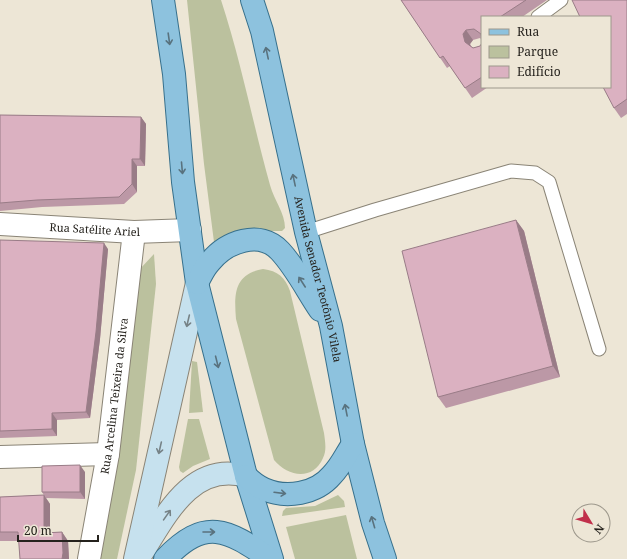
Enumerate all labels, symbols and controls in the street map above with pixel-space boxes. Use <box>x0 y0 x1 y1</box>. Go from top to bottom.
legend <box>481 16 611 88</box>
text: Rua <box>517 23 539 40</box>
one-way arrow <box>165 32 173 45</box>
text: Parque <box>517 43 558 60</box>
one-way arrow <box>262 46 270 59</box>
text: Edifício <box>517 63 561 80</box>
one-way arrow <box>178 161 186 174</box>
one-way arrow <box>290 173 298 186</box>
street label: Avenida Senador Teotônio Vilela <box>291 194 346 363</box>
street label: Rua Satélite Ariel <box>49 219 141 239</box>
one-way arrow <box>297 276 305 288</box>
one-way arrow <box>184 314 192 327</box>
street label: Rua Arcelina Teixeira da Silva <box>96 317 131 475</box>
one-way arrow <box>214 355 221 368</box>
one-way arrow <box>342 404 350 417</box>
one-way arrow <box>155 441 163 454</box>
one-way arrow <box>273 490 286 497</box>
north arrow <box>571 503 611 543</box>
one-way arrow <box>163 509 171 520</box>
one-way arrow <box>369 516 376 529</box>
scale bar <box>18 517 98 543</box>
text: N <box>590 521 608 538</box>
text: 20 m <box>24 522 52 539</box>
one-way arrow <box>202 528 215 536</box>

